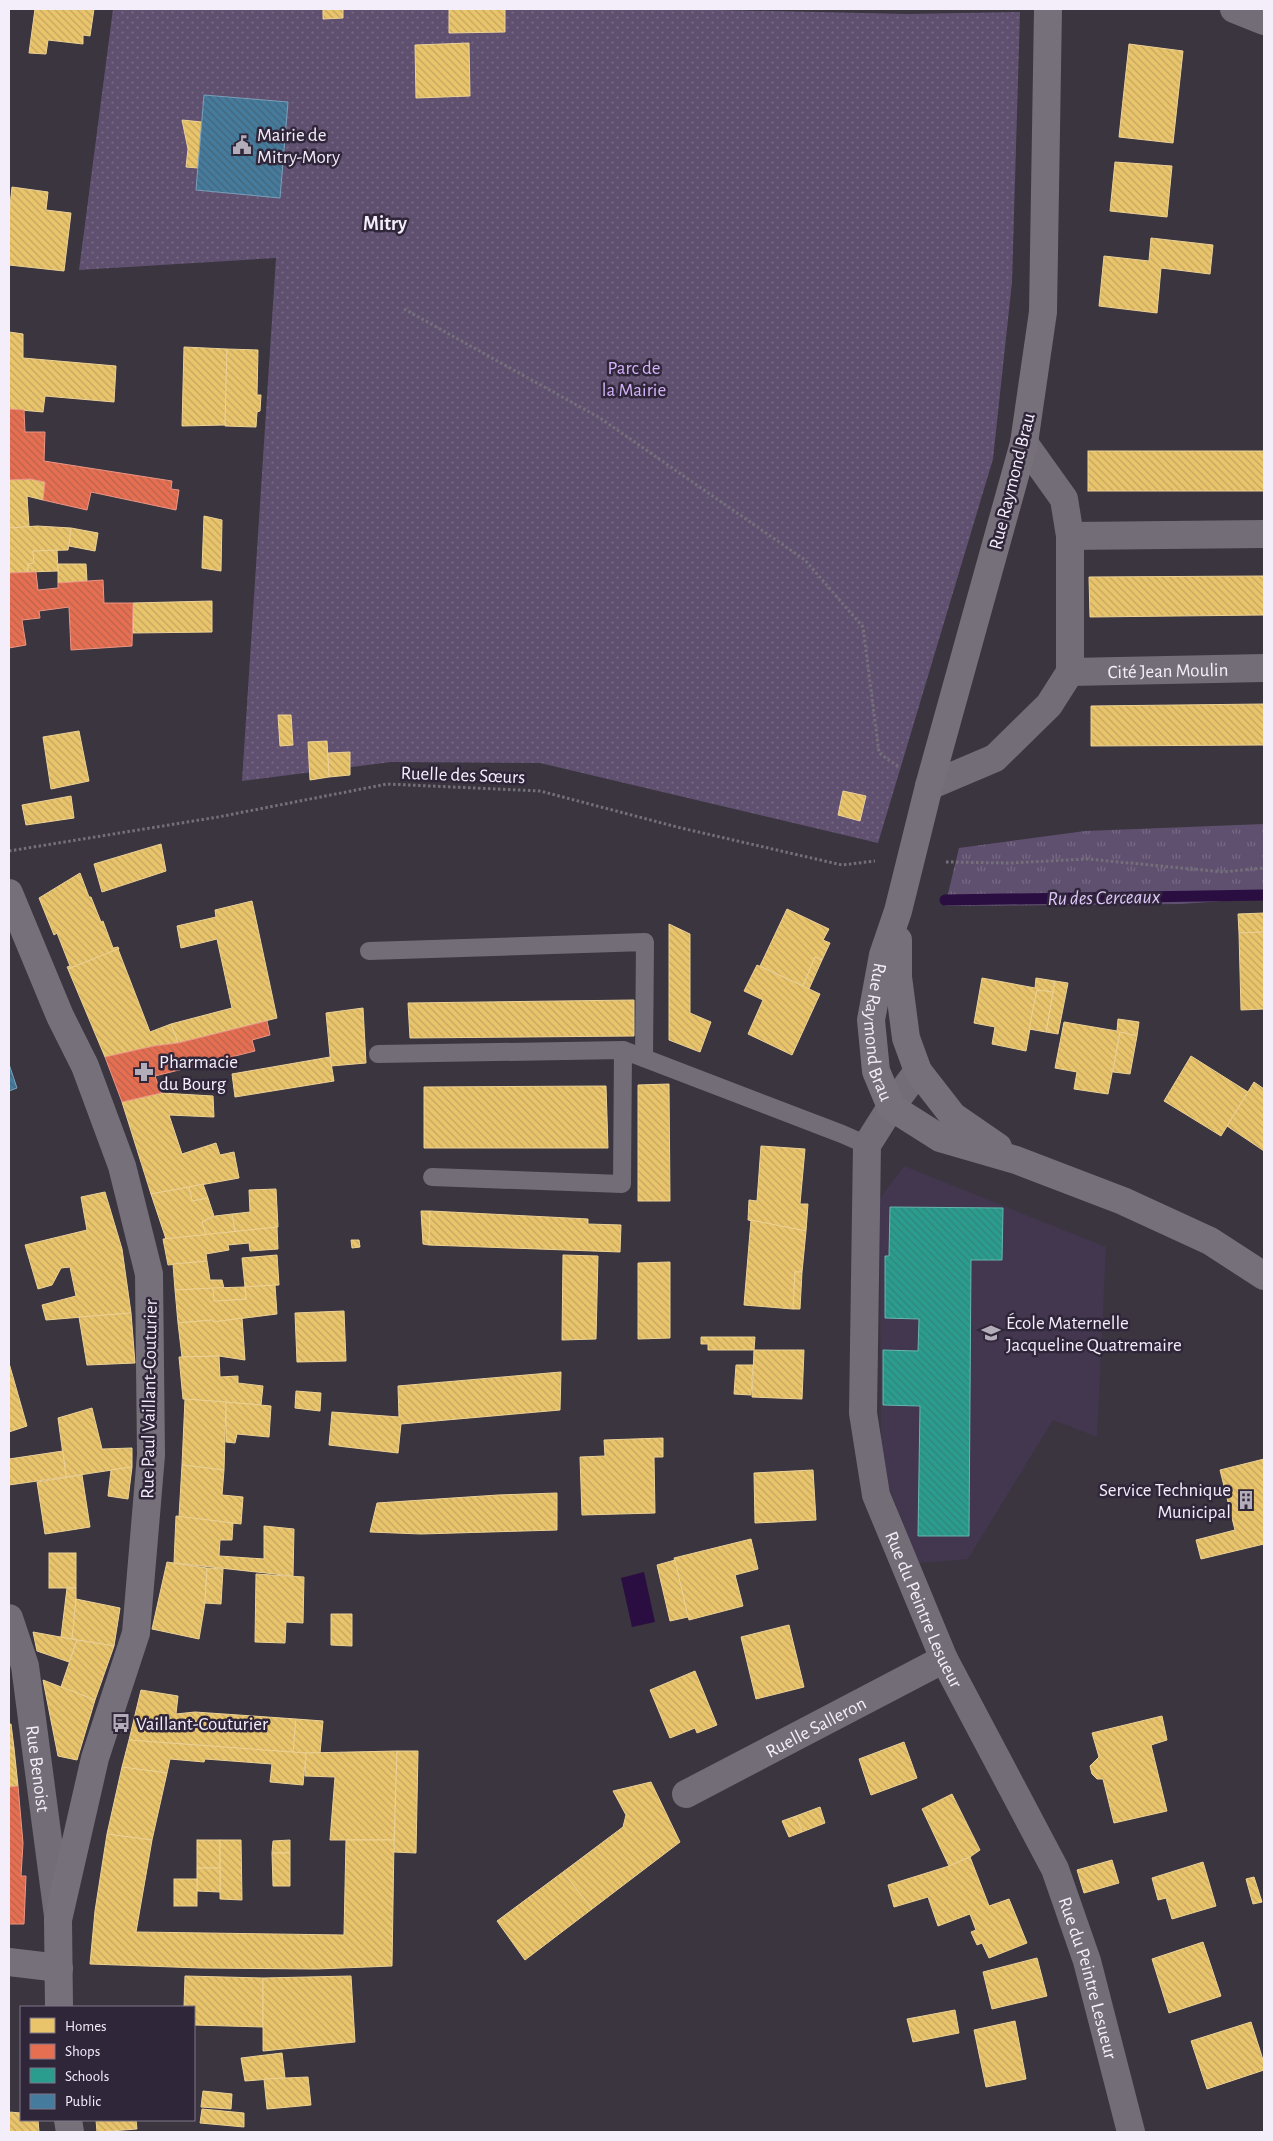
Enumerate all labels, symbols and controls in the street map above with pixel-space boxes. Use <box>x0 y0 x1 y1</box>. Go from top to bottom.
place label: Mairie de Mitry-Mory <box>257 126 340 167</box>
public building icon: Mairie de Mitry-Mory <box>231 134 253 156</box>
district label: Mitry <box>363 214 407 234</box>
park label: Parc de la Mairie <box>602 359 666 400</box>
street label: Rue Raymond Brau <box>986 411 1039 552</box>
street label: Cité Jean Moulin <box>1107 661 1229 682</box>
street label: Ruelle des Sœurs <box>400 764 526 787</box>
water label: Ru des Cerceaux <box>1047 887 1161 909</box>
street label: Rue Raymond Brau <box>860 961 895 1104</box>
place label: Pharmacie du Bourg <box>159 1053 238 1094</box>
pharmacy icon: Pharmacie du Bourg <box>133 1061 155 1083</box>
street label: Rue Paul Vaillant-Couturier <box>138 1299 161 1499</box>
place label: École Maternelle Jacqueline Quatremaire <box>1006 1312 1182 1355</box>
school or university icon: École Maternelle Jacqueline Quatremaire <box>980 1322 1002 1344</box>
place label: Service Technique Municipal <box>1099 1481 1231 1522</box>
building icon: Service Technique Municipal <box>1235 1489 1257 1511</box>
street label: Rue du Peintre Lesueur <box>881 1529 965 1691</box>
street label: Ruelle Salleron <box>763 1694 869 1762</box>
bus stop icon: Vaillant-Couturier <box>110 1712 132 1734</box>
place label: Vaillant-Couturier <box>136 1715 268 1734</box>
street label: Rue Benoist <box>22 1724 52 1813</box>
street label: Rue du Peintre Lesueur <box>1054 1894 1120 2061</box>
legend <box>20 2006 195 2121</box>
text: Homes <box>65 2019 107 2034</box>
text: Shops <box>65 2044 100 2059</box>
text: Schools <box>65 2069 109 2084</box>
text: Public <box>65 2094 101 2109</box>

